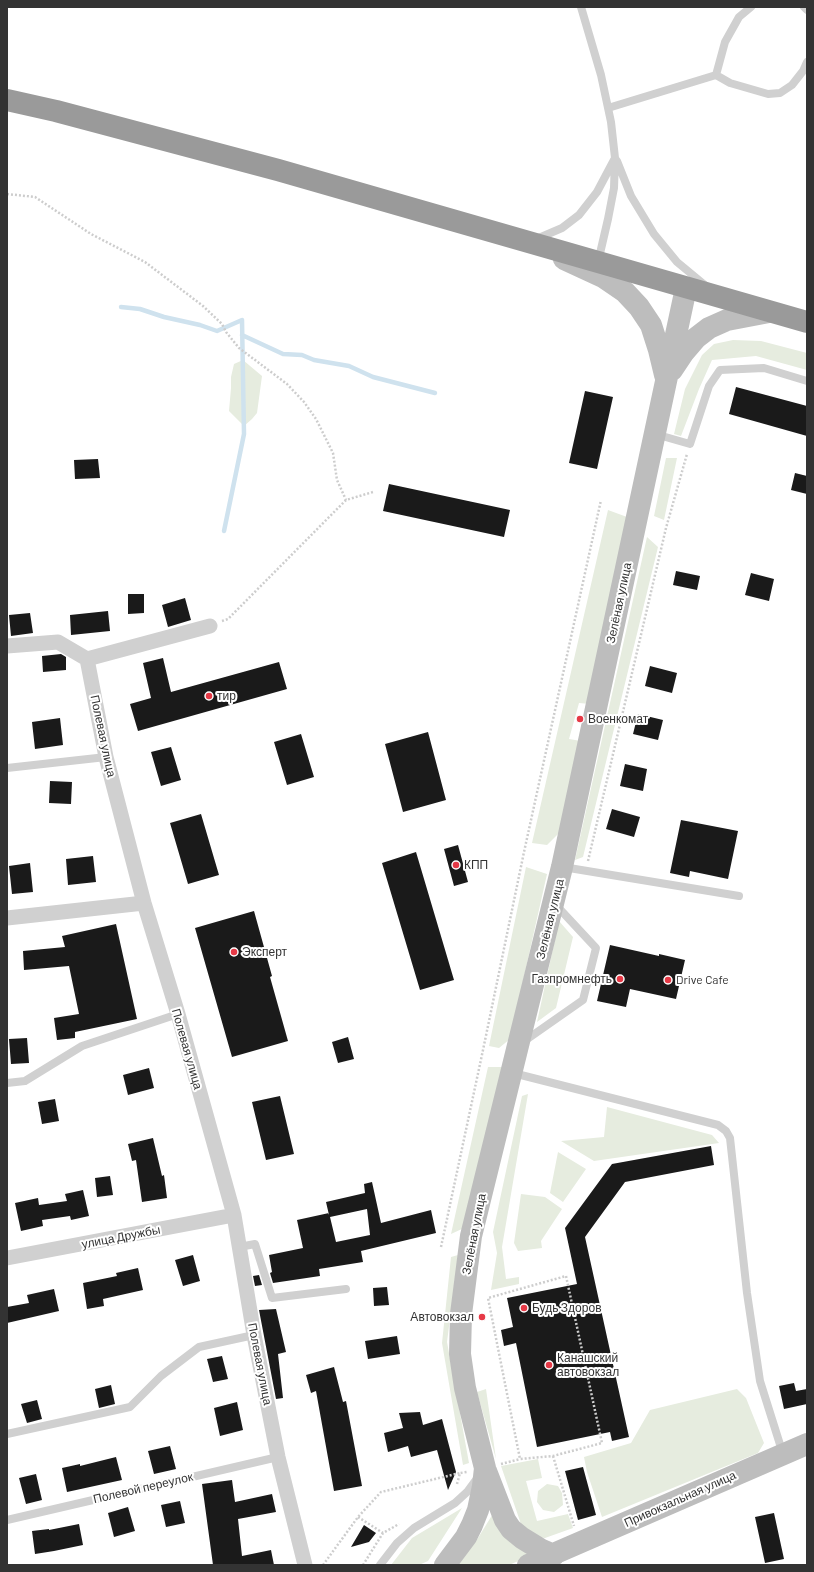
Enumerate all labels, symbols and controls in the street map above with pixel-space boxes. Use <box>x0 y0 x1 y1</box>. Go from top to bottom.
street label: Зелёная улица <box>603 561 635 645</box>
place label: тир <box>217 689 236 703</box>
marker: тир <box>204 691 214 701</box>
street label: Полевая улица <box>87 694 119 778</box>
place label: Военкомат <box>588 712 648 726</box>
marker: Военкомат <box>575 714 585 724</box>
place label: КПП <box>464 858 488 872</box>
marker: КПП <box>451 860 461 870</box>
street label: Зелёная улица <box>533 877 567 961</box>
place label: Эксперт <box>242 945 287 959</box>
marker: Эксперт <box>229 947 239 957</box>
place label: Газпромнефть <box>531 972 612 986</box>
place label: Drive Cafe <box>676 973 729 987</box>
marker: Газпромнефть <box>615 974 625 984</box>
marker: Drive Cafe <box>663 975 673 985</box>
street label: Полевая улица <box>169 1007 205 1091</box>
street label: Зелёная улица <box>459 1192 489 1276</box>
street label: улица Дружбы <box>80 1222 162 1252</box>
place label: Будь Здоров <box>532 1301 602 1315</box>
marker: Будь Здоров <box>519 1303 529 1313</box>
place label: Автовокзал <box>410 1310 474 1324</box>
marker: Автовокзал <box>477 1312 487 1322</box>
street label: Полевая улица <box>245 1322 275 1406</box>
place label: Канашский автовокзал <box>557 1351 619 1379</box>
marker: Канашский автовокзал <box>544 1360 554 1370</box>
street label: Привокзальная улица <box>622 1468 738 1530</box>
street label: Полевой переулок <box>92 1470 194 1506</box>

